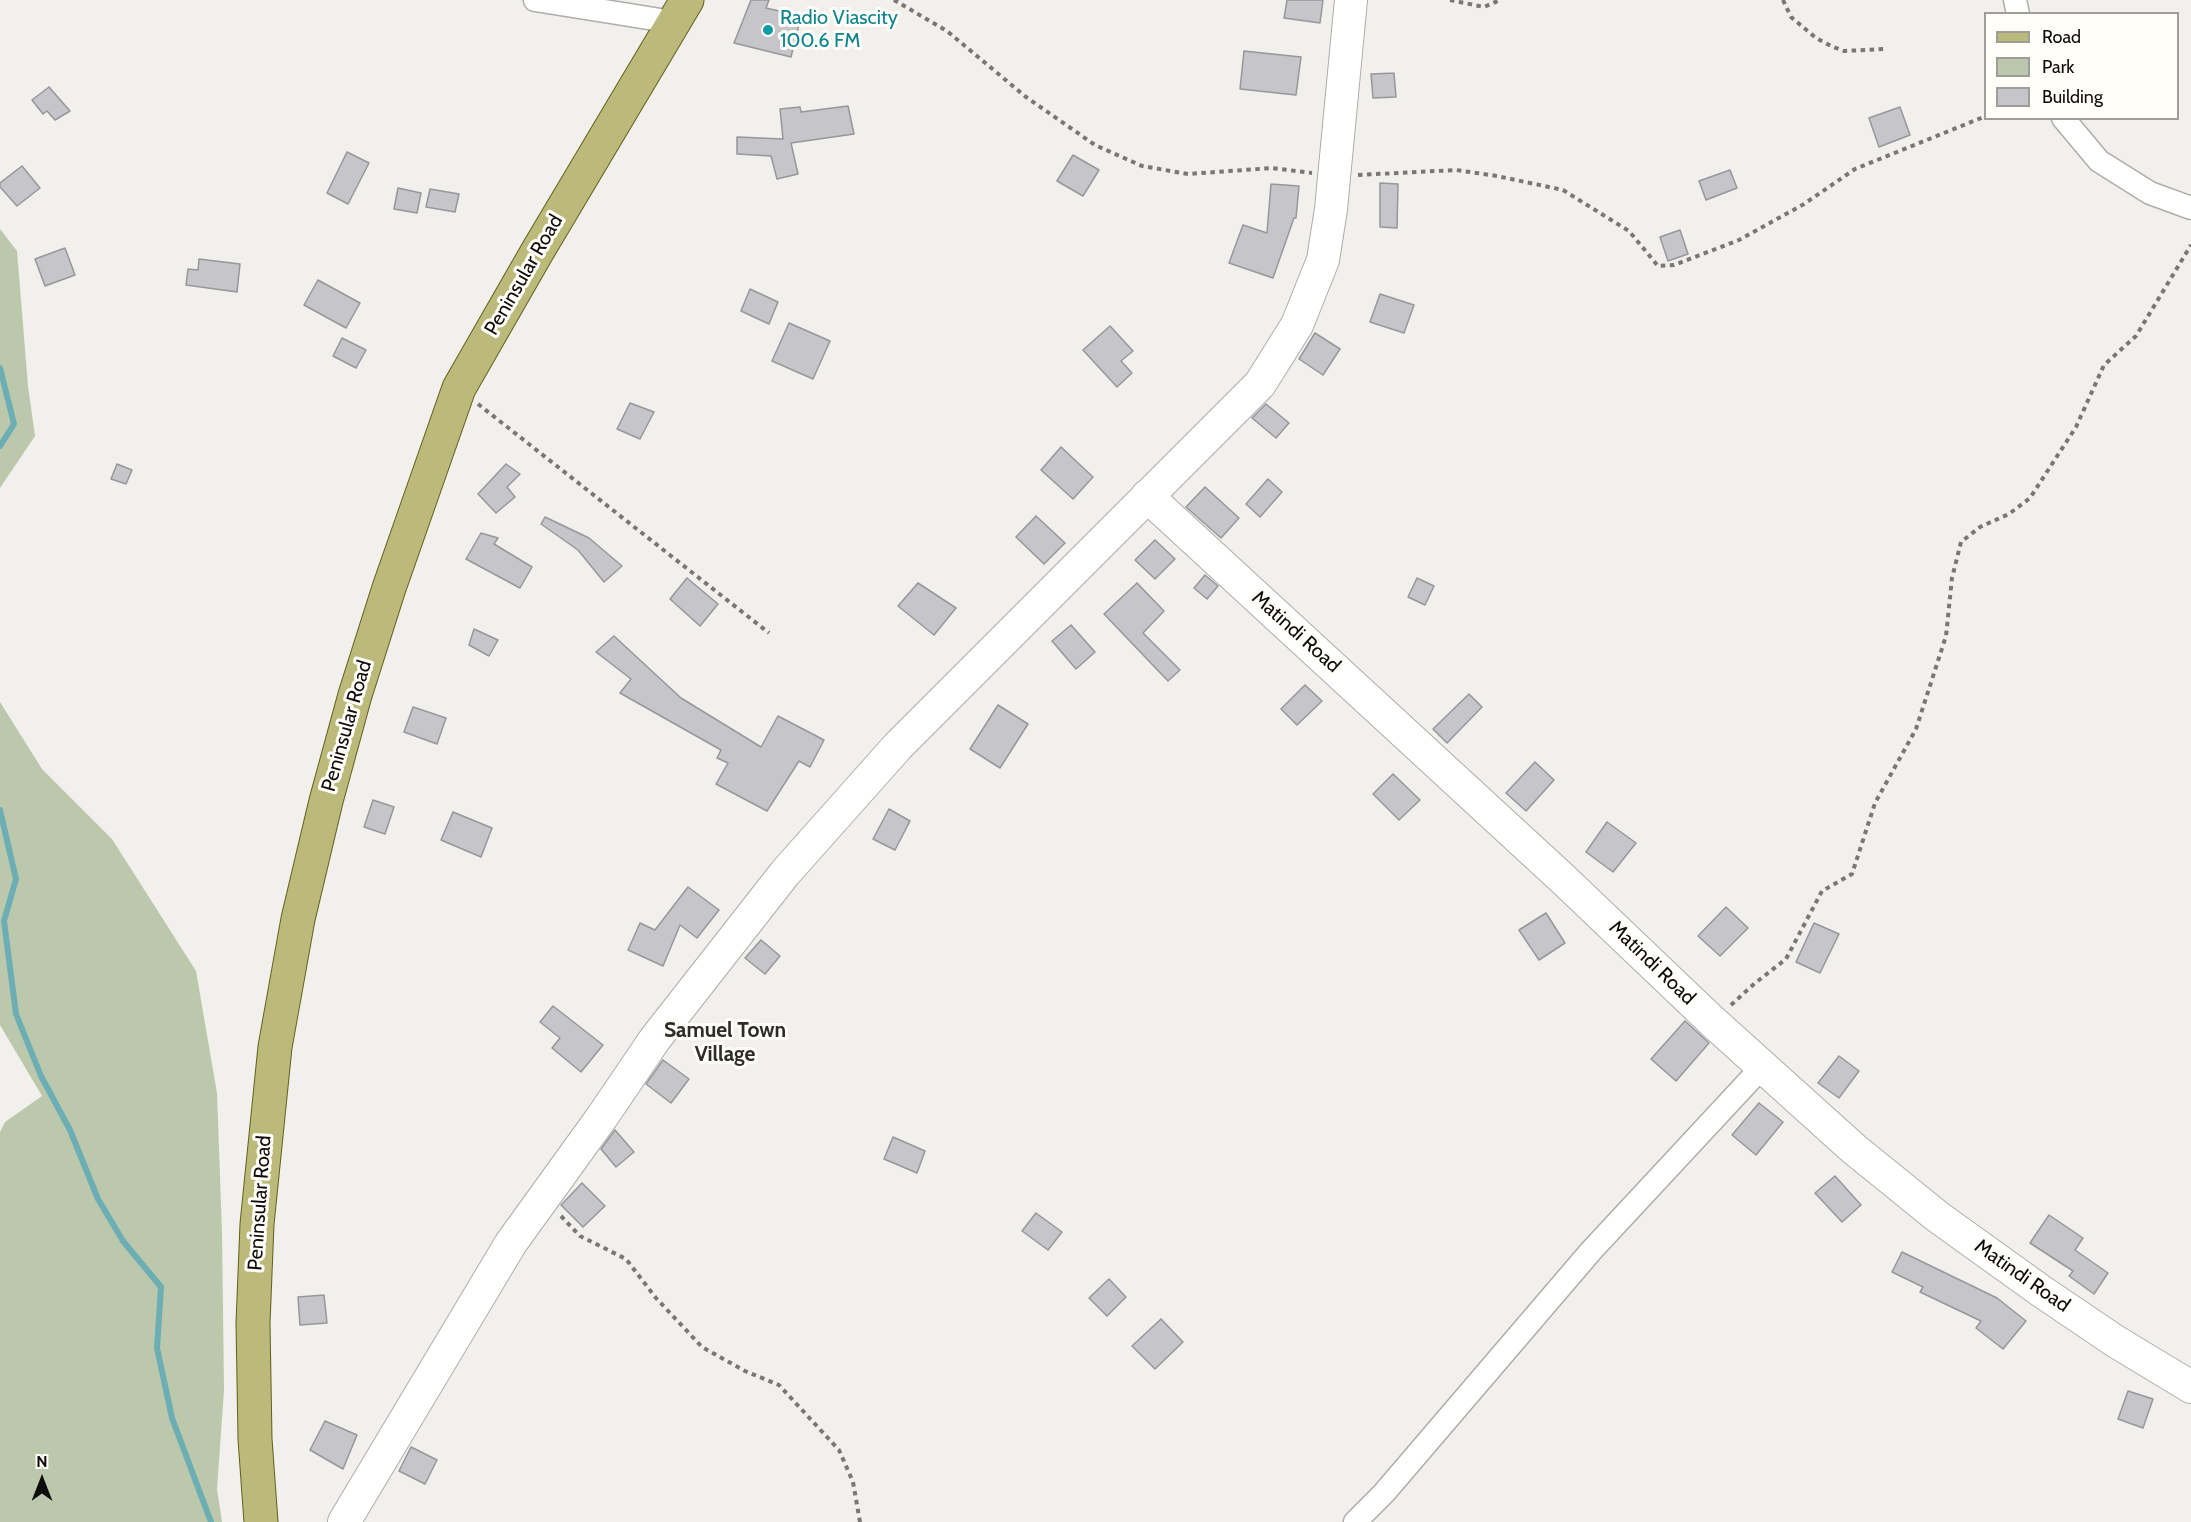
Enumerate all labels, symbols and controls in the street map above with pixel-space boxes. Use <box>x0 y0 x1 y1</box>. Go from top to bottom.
place label: Radio Viascity 100.6 FM <box>780 6 898 53</box>
legend <box>1984 12 2179 120</box>
marker: Radio Viascity 100.6 FM <box>761 23 775 37</box>
text: Road <box>2042 26 2081 48</box>
text: Park <box>2042 56 2074 78</box>
text: Building <box>2042 86 2103 108</box>
street label: Peninsular Road <box>480 210 568 340</box>
street label: Matindi Road <box>1247 586 1345 678</box>
street label: Peninsular Road <box>317 658 377 794</box>
street label: Matindi Road <box>1604 916 1700 1010</box>
district label: Samuel Town Village <box>664 1018 786 1068</box>
street label: Peninsular Road <box>243 1135 277 1271</box>
street label: Matindi Road <box>1970 1234 2074 1318</box>
north arrow <box>12 1450 72 1510</box>
text: N <box>36 1452 48 1471</box>

